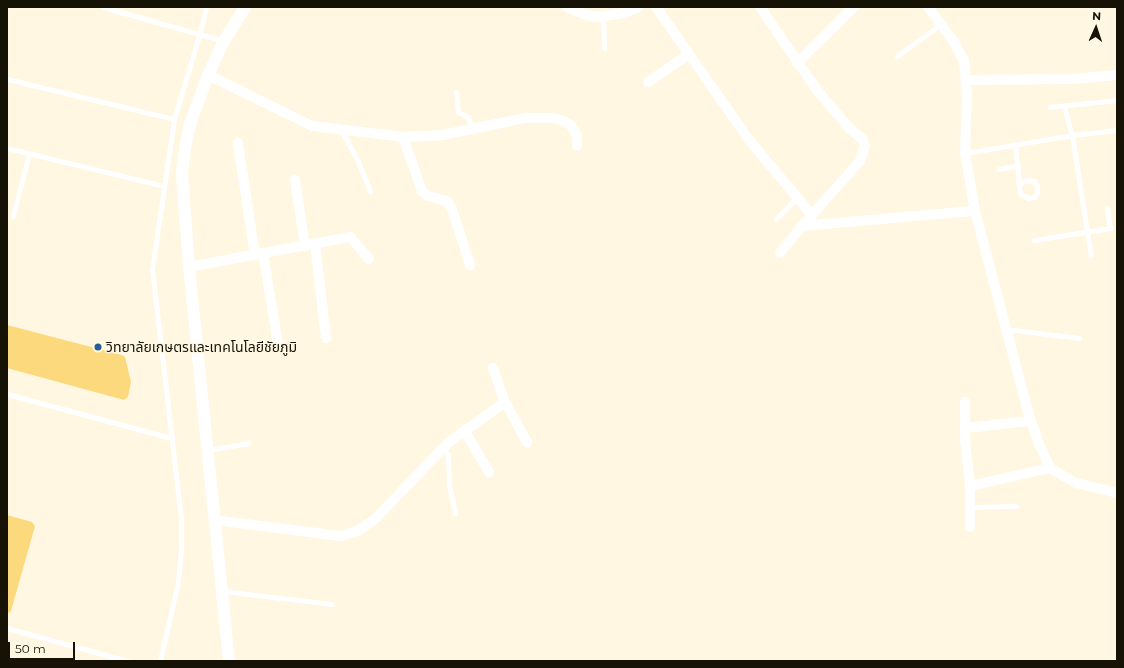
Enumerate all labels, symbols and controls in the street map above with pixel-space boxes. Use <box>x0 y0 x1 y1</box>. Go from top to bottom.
north arrow <box>1076 8 1116 48</box>
text: N <box>1092 9 1101 23</box>
place label: วิทยาลัยเกษตรและเทคโนโลยีชัยภูมิ <box>106 339 297 355</box>
marker: วิทยาลัยเกษตรและเทคโนโลยีชัยภูมิ <box>93 342 103 352</box>
scale bar <box>10 634 77 660</box>
text: 50 m <box>15 641 46 656</box>

